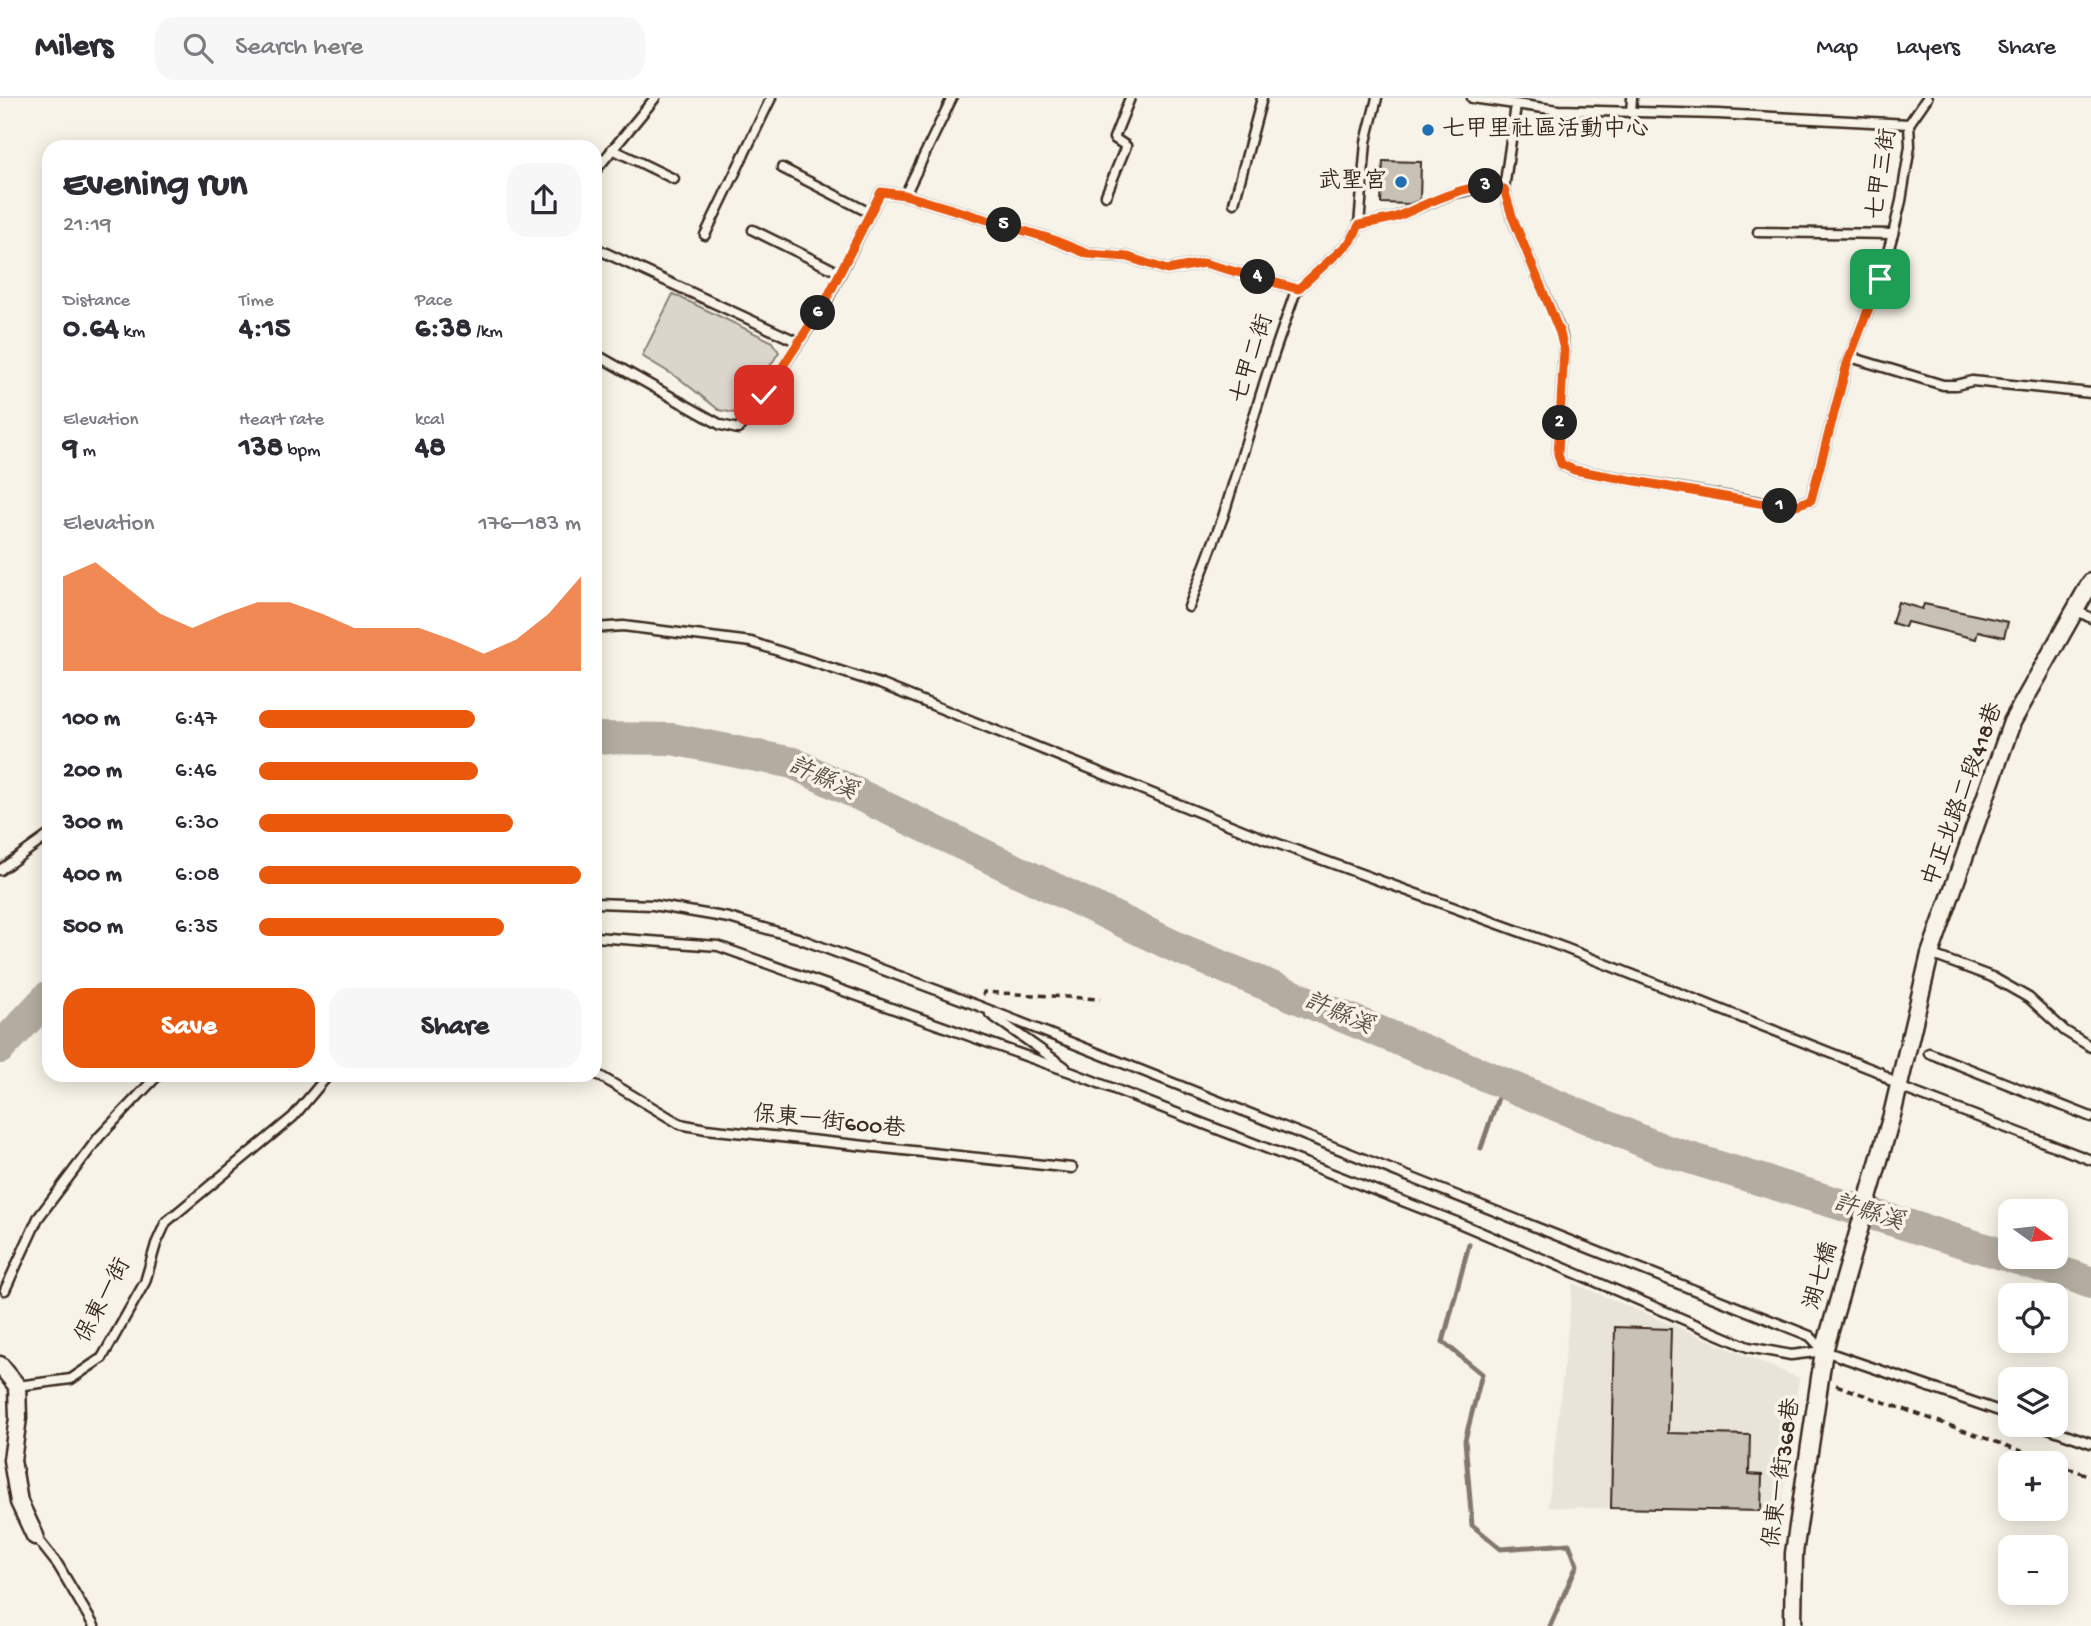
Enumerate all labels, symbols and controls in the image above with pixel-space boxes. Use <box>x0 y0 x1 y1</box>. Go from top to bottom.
search box <box>155 17 645 80</box>
text: Milers <box>35 29 113 67</box>
icon: search <box>179 29 217 67</box>
text: Search here <box>235 33 363 64</box>
text: Map <box>1816 34 1858 63</box>
text: Layers <box>1896 34 1960 63</box>
text: Share <box>1998 34 2056 63</box>
place label: 七甲里社區活動中心 <box>1442 116 1649 144</box>
marker: 七甲里社區活動中心 <box>1420 122 1436 138</box>
street label: 七甲三街 <box>1862 126 1904 222</box>
button: share <box>507 163 581 237</box>
text: Evening run <box>63 164 247 208</box>
place label: 武聖宮 <box>1318 168 1387 196</box>
pin: 3 <box>1468 168 1504 204</box>
marker: 武聖宮 <box>1393 174 1409 190</box>
text: 3 <box>1481 174 1490 197</box>
pin: 5 <box>986 208 1021 242</box>
text: 21:19 <box>63 212 112 239</box>
text: 5 <box>999 213 1009 236</box>
pin <box>1850 249 1910 309</box>
pin: 4 <box>1240 260 1276 294</box>
icon: arrive <box>1861 260 1899 298</box>
text: 4 <box>1253 265 1262 288</box>
text: Distance <box>63 290 130 313</box>
text: Time <box>239 290 274 313</box>
text: Pace <box>415 290 452 313</box>
pin: 6 <box>800 296 836 330</box>
text: 6 <box>813 301 822 324</box>
street label: 七甲二街 <box>1226 311 1280 407</box>
text: 0.64 <box>63 313 119 348</box>
text: 4:15 <box>239 313 291 348</box>
text: 6:38 <box>415 313 472 348</box>
text: km <box>119 321 145 344</box>
text: /km <box>472 321 503 344</box>
pin <box>734 365 794 425</box>
icon: check <box>745 376 783 414</box>
pin: 2 <box>1542 406 1578 440</box>
text: Elevation <box>63 409 139 432</box>
text: Heart rate <box>239 409 324 432</box>
text: kcal <box>415 409 445 432</box>
text: 2 <box>1555 411 1564 434</box>
text: 9 <box>63 432 78 467</box>
text: 138 <box>239 432 283 467</box>
text: 48 <box>415 432 446 467</box>
text: m <box>78 440 96 463</box>
text: bpm <box>283 440 321 463</box>
pin: 1 <box>1762 488 1798 524</box>
text: 1 <box>1776 494 1783 517</box>
text: Elevation <box>63 511 154 538</box>
text: 176–183 m <box>478 511 581 538</box>
street label: 中正北路二段418巷 <box>1917 698 2010 891</box>
text: 100 m <box>63 706 120 733</box>
text: 6:47 <box>175 706 217 733</box>
water label: 許縣溪 <box>783 751 863 809</box>
text: 200 m <box>63 758 122 785</box>
text: 6:46 <box>175 758 216 785</box>
text: 300 m <box>63 810 123 837</box>
text: 6:30 <box>175 810 219 837</box>
text: 400 m <box>63 862 122 889</box>
text: 6:08 <box>175 862 220 889</box>
text: 500 m <box>63 914 123 941</box>
text: 6:35 <box>175 914 218 941</box>
water label: 許縣溪 <box>1299 987 1379 1043</box>
button: Save <box>63 988 315 1068</box>
button: Share <box>329 988 581 1068</box>
street label: 保東一街600巷 <box>752 1101 907 1145</box>
water label: 許縣溪 <box>1829 1189 1909 1239</box>
north arrow <box>1998 1199 2068 1269</box>
map controls <box>1998 1199 2068 1605</box>
street label: 湖七橋 <box>1799 1239 1844 1313</box>
street label: 保東一街 <box>70 1254 138 1348</box>
button: locate <box>1998 1283 2068 1353</box>
button: layers <box>1998 1367 2068 1437</box>
street label: 保東一街368巷 <box>1758 1395 1807 1550</box>
button: + <box>1998 1451 2068 1521</box>
button: − <box>1998 1535 2068 1605</box>

